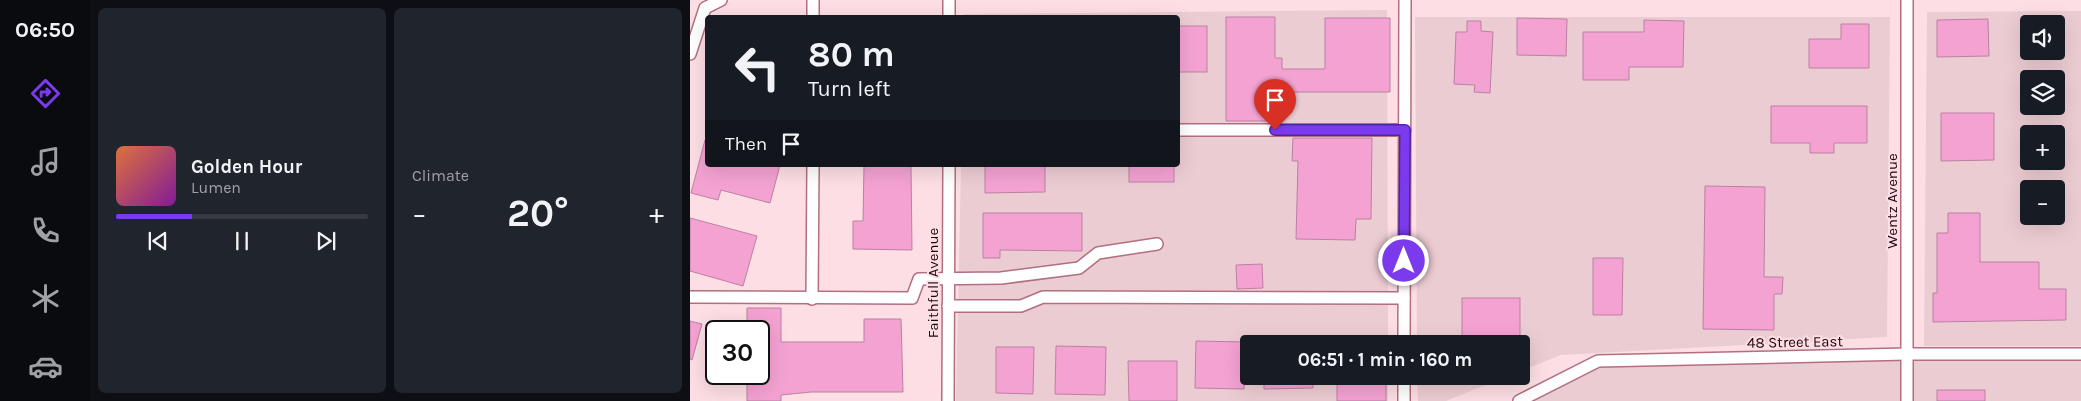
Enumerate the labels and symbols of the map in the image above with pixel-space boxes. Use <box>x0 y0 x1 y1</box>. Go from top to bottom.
pin <box>1254 79 1296 130</box>
street label: Wentz Avenue <box>1883 153 1901 249</box>
street label: Faithfull Avenue <box>924 228 942 338</box>
position arrow <box>1377 234 1429 286</box>
speed limit sign: 30 <box>705 320 770 385</box>
street label: 48 Street East <box>1747 332 1844 352</box>

